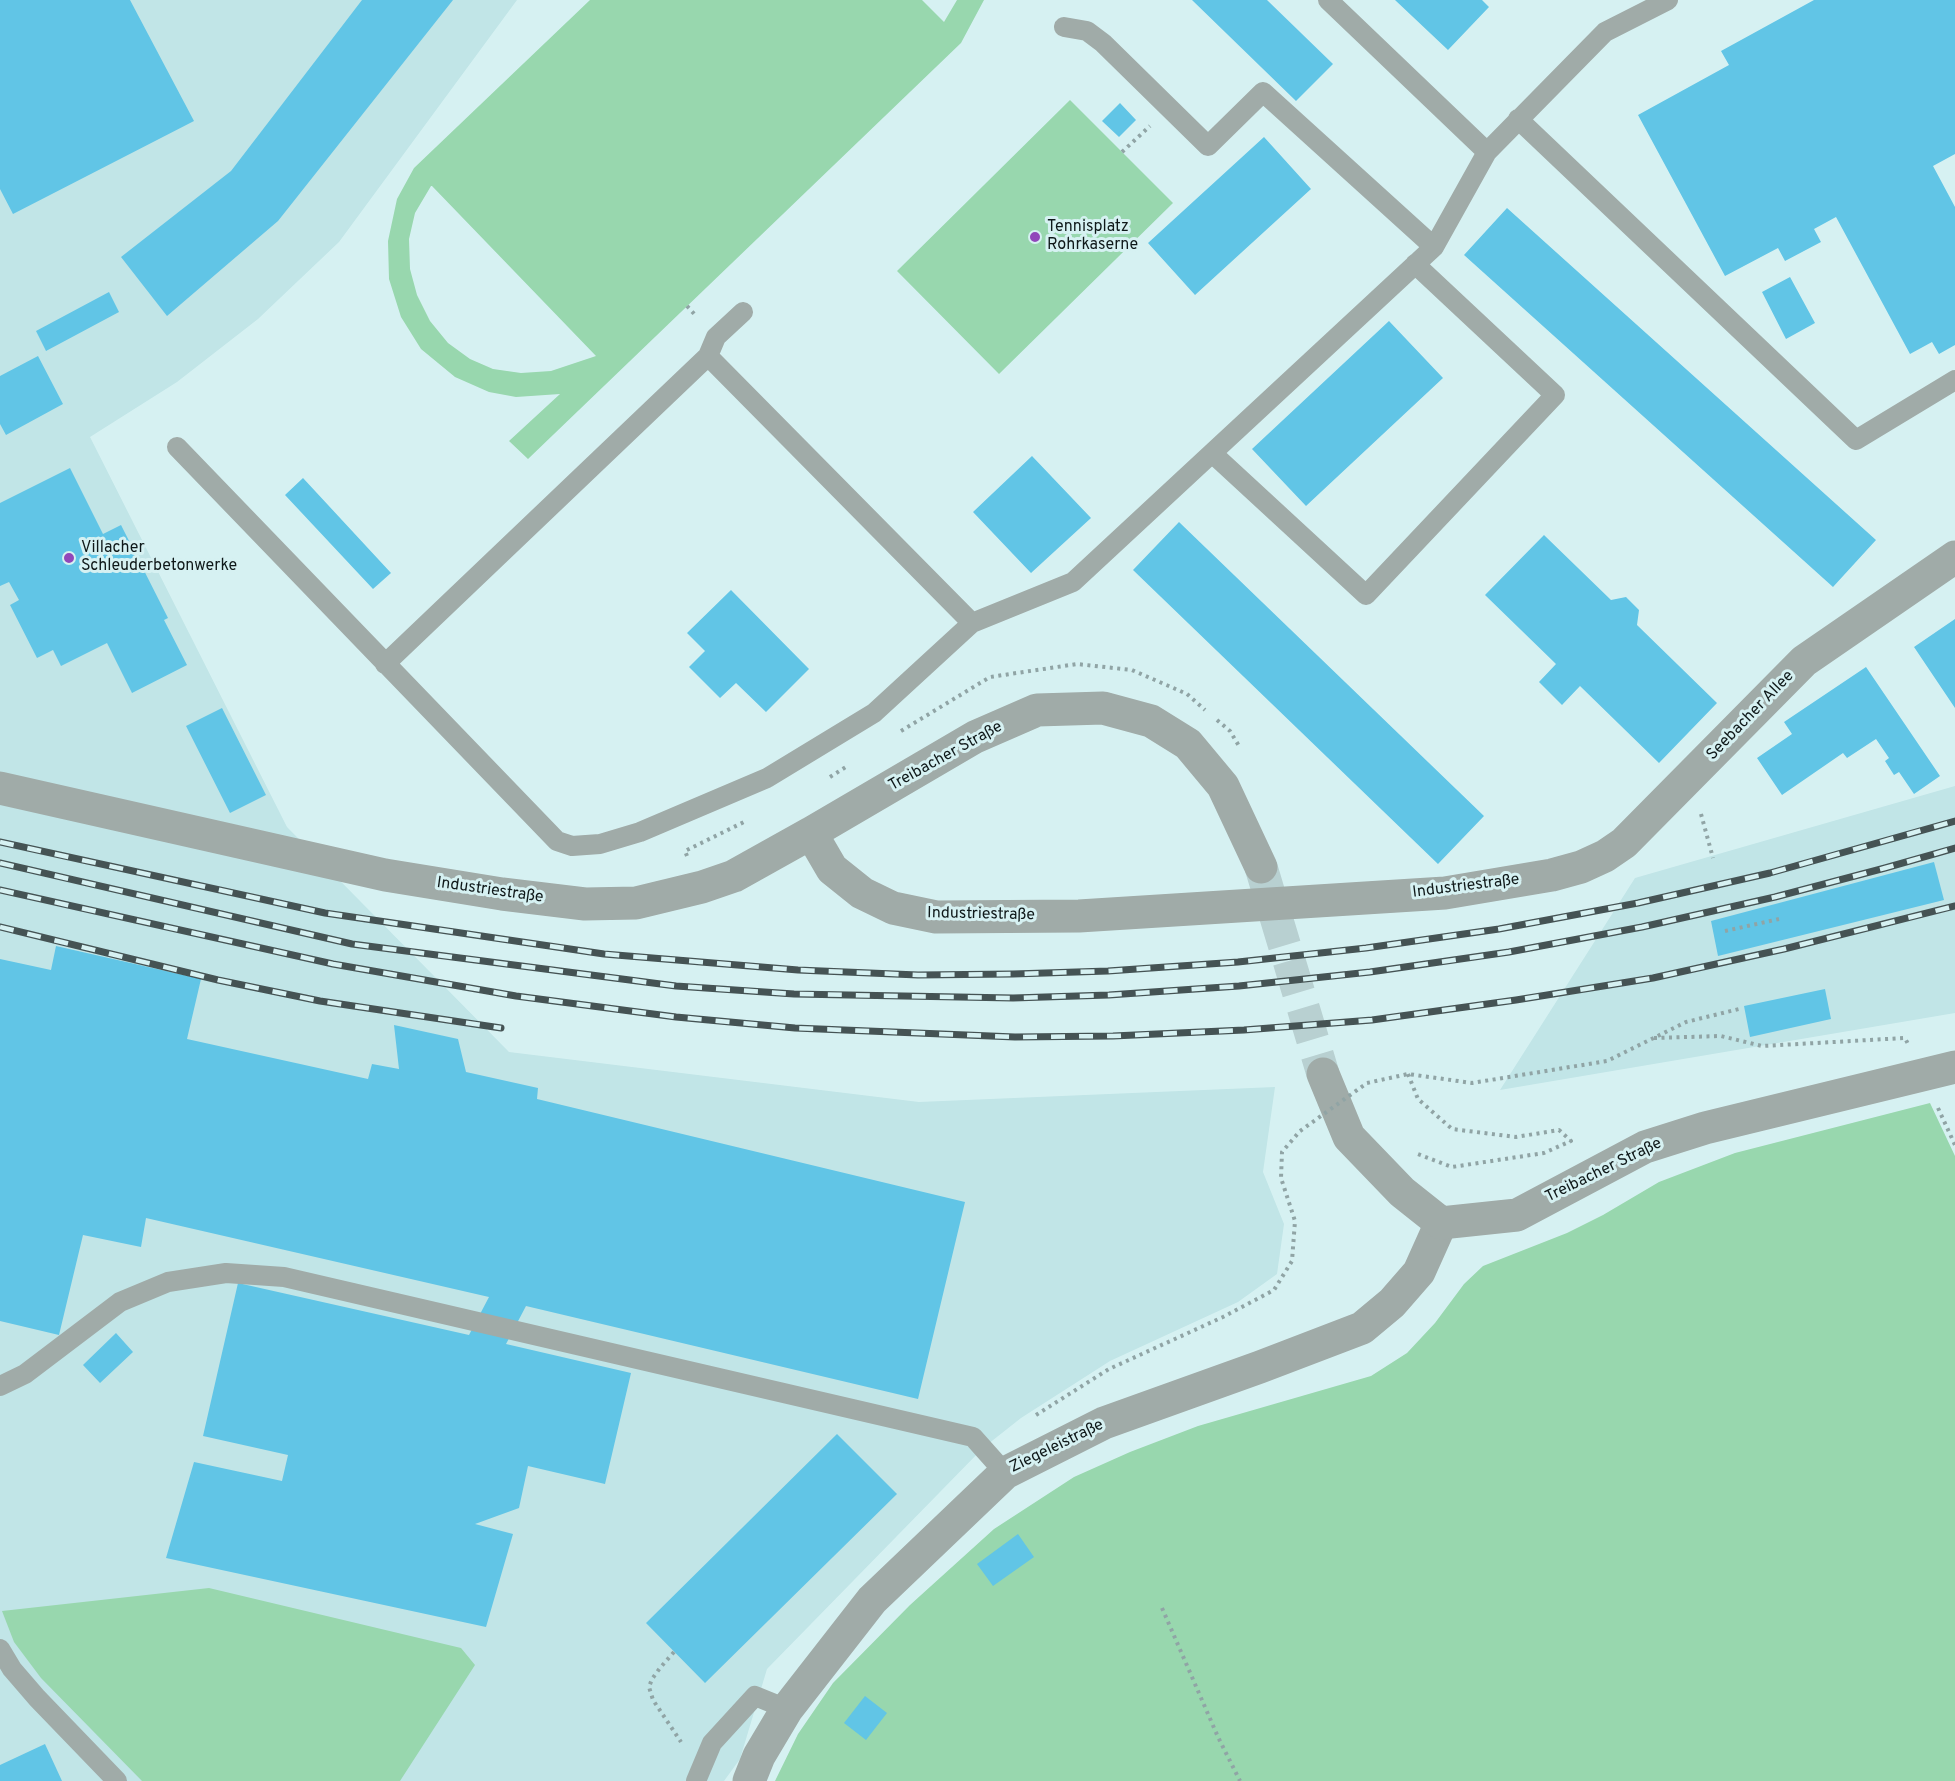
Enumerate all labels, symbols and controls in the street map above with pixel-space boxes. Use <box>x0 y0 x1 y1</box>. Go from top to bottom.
place label: Tennisplatz Rohrkaserne <box>1047 218 1138 256</box>
marker: Tennisplatz Rohrkaserne <box>1028 230 1042 244</box>
place label: Villacher Schleuderbetonwerke <box>81 539 237 577</box>
marker: Villacher Schleuderbetonwerke <box>62 551 76 565</box>
street label: Seebacher Allee <box>1703 667 1799 765</box>
street label: Treibacher Straße <box>886 718 1006 796</box>
street label: Industriestraße <box>1411 871 1521 903</box>
street label: Industriestraße <box>435 874 545 908</box>
street label: Industriestraße <box>927 904 1035 926</box>
street label: Treibacher Straße <box>1543 1135 1665 1207</box>
street label: Ziegeleistraße <box>1007 1416 1107 1478</box>

